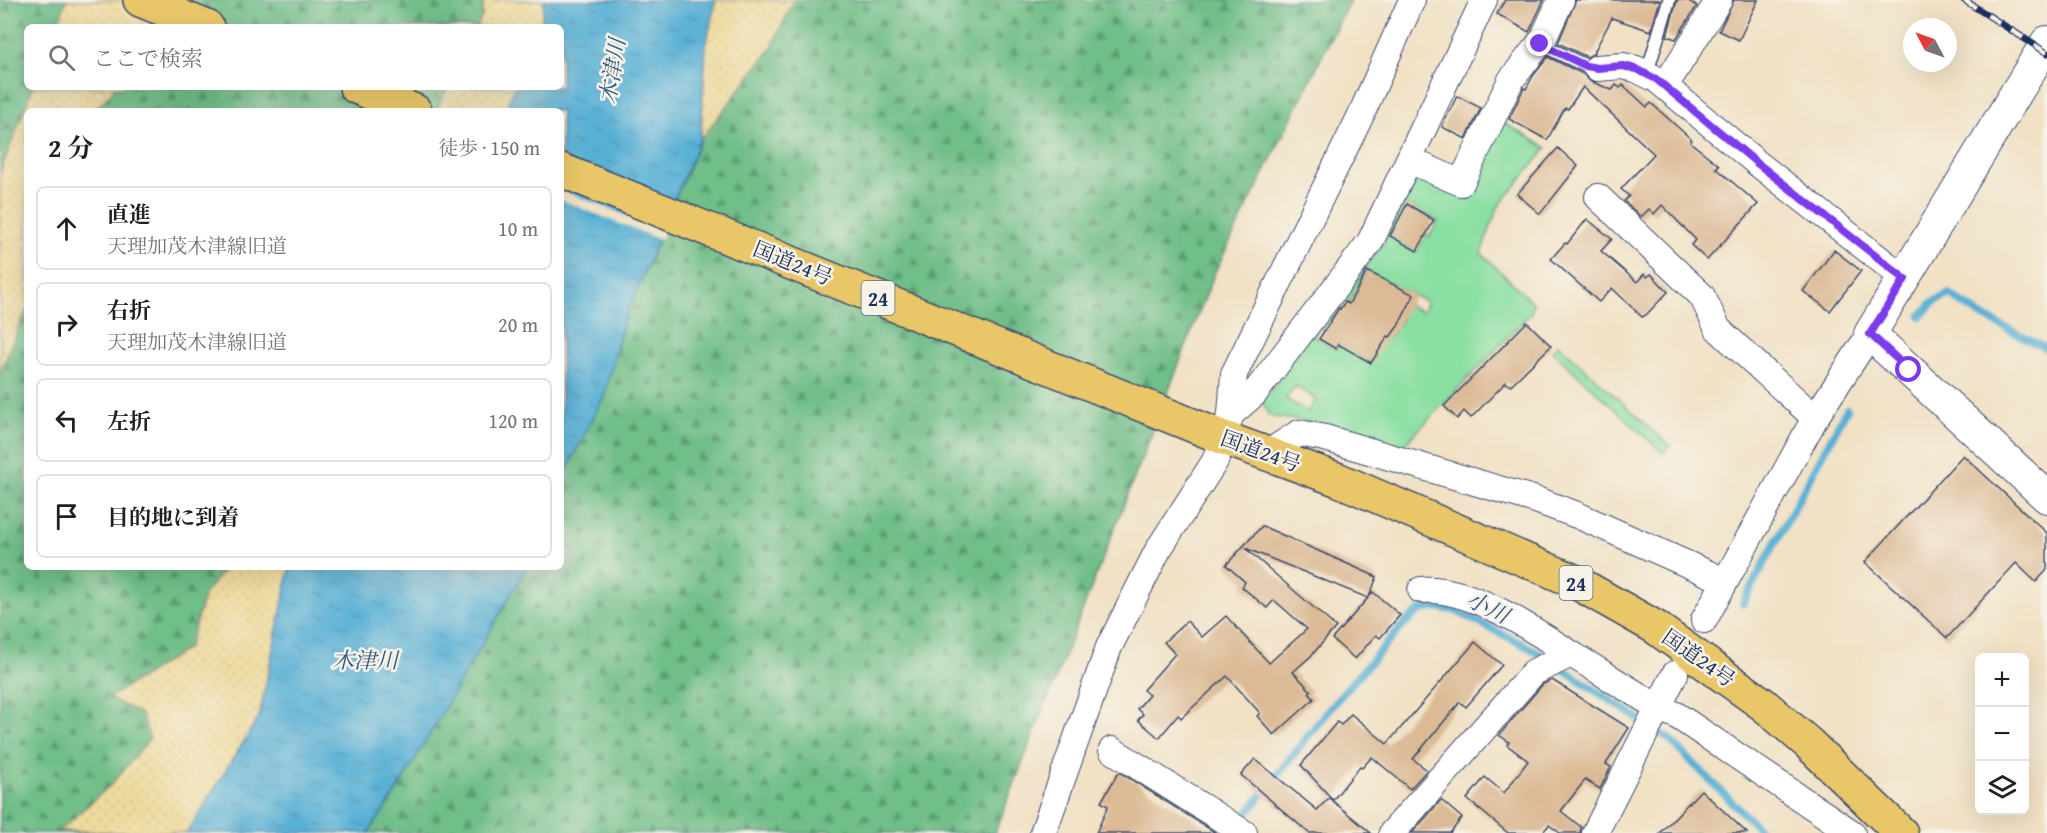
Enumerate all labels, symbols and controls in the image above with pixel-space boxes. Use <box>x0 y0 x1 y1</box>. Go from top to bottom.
north arrow <box>1903 18 1957 72</box>
search box <box>24 24 564 90</box>
route end <box>1526 30 1552 56</box>
water label: 木津川 <box>591 34 633 106</box>
icon: search <box>45 41 78 74</box>
text: ここで検索 <box>93 42 203 74</box>
text: 2 分 <box>48 128 93 167</box>
text: 徒歩 · 150 m <box>438 133 540 162</box>
text: 直進 <box>107 198 151 230</box>
icon: ahead <box>50 212 83 245</box>
text: 10 m <box>498 214 538 243</box>
text: 天理加茂木津線旧道 <box>107 231 287 260</box>
street label: 国道24号 <box>749 233 837 293</box>
road number: 24 <box>862 281 894 315</box>
text: 右折 <box>107 294 151 326</box>
icon: right <box>50 308 83 341</box>
text: 20 m <box>498 310 538 339</box>
text: 天理加茂木津線旧道 <box>107 327 287 356</box>
route start <box>1895 356 1921 382</box>
icon: left <box>50 404 83 437</box>
text: 左折 <box>107 405 151 437</box>
text: 120 m <box>488 406 538 435</box>
street label: 国道24号 <box>1217 422 1305 480</box>
icon: arrive <box>50 500 83 533</box>
text: 目的地に到着 <box>107 501 239 533</box>
road number: 24 <box>1560 566 1592 600</box>
water label: 小川 <box>1461 583 1517 632</box>
street label: 国道24号 <box>1656 621 1742 695</box>
water label: 木津川 <box>332 644 400 676</box>
map controls <box>1975 653 2029 815</box>
button: + <box>1975 653 2029 707</box>
button: − <box>1975 707 2029 761</box>
button: layers <box>1975 761 2029 815</box>

